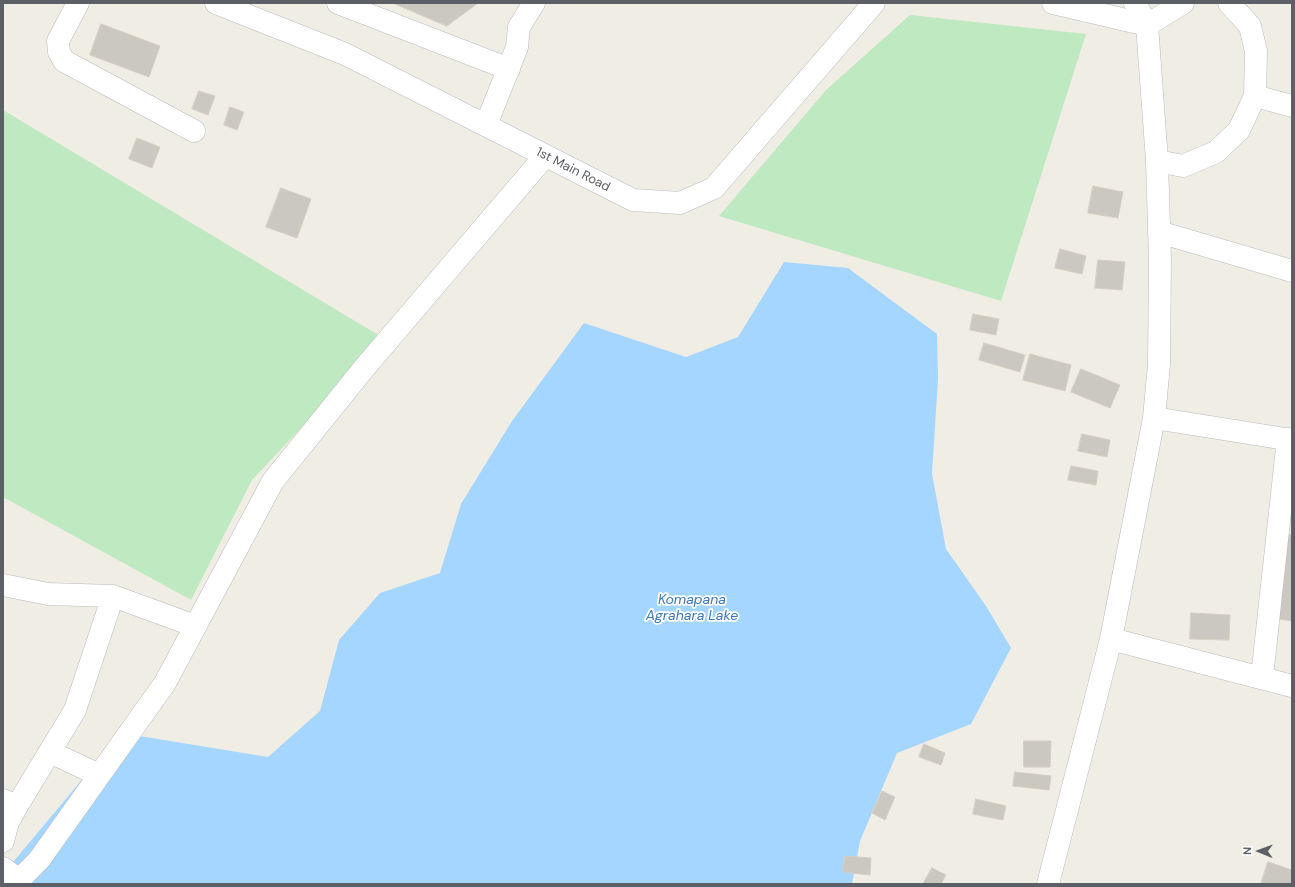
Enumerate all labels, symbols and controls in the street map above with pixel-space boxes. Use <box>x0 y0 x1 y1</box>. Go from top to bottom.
street label: 1st Main Road <box>533 145 613 195</box>
water label: Komapana Agrahara Lake <box>646 592 738 624</box>
north arrow <box>1239 831 1279 871</box>
text: N <box>1240 847 1254 855</box>

